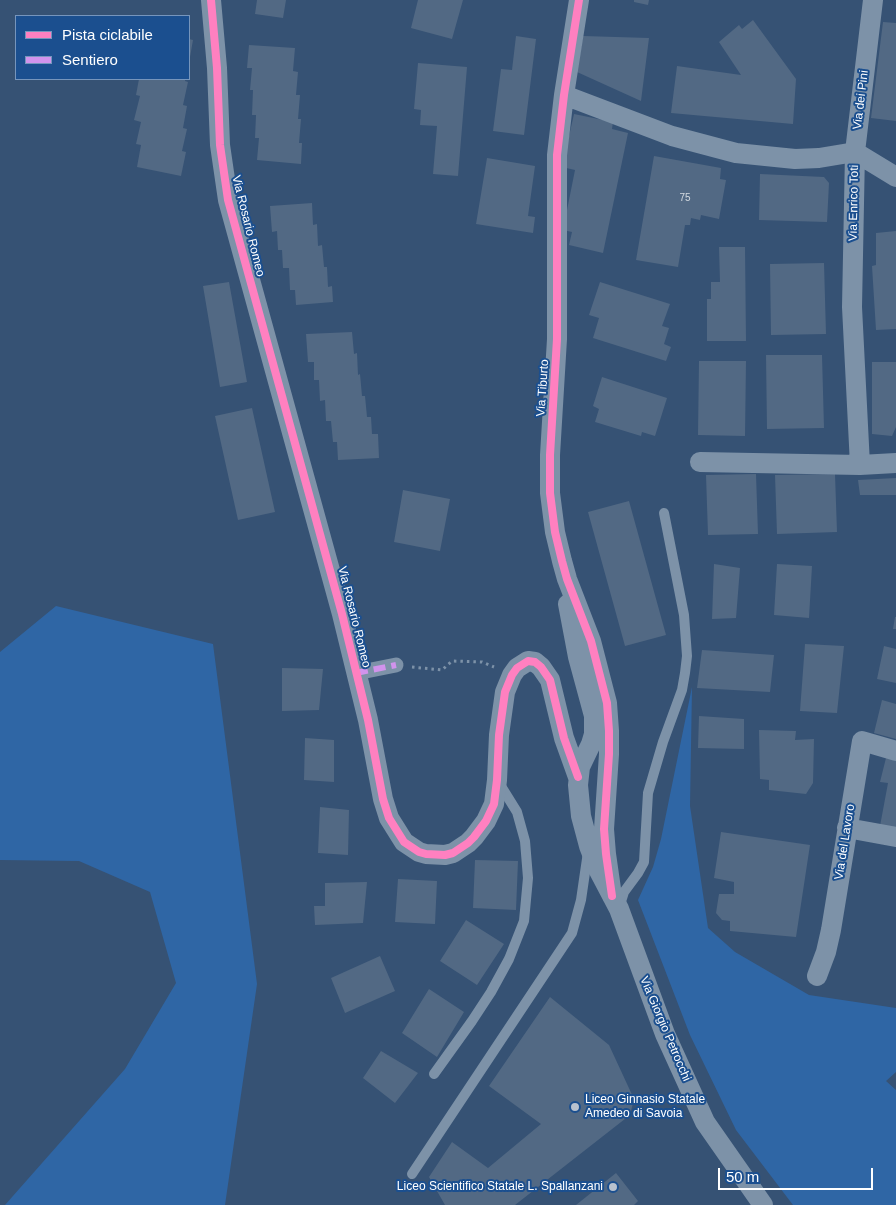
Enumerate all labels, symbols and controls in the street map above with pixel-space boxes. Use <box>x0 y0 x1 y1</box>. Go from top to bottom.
legend <box>15 15 190 80</box>
text: Pista ciclabile <box>62 26 153 43</box>
text: Sentiero <box>62 51 118 68</box>
street label: Via dei Pini <box>850 69 872 131</box>
street label: Via Enrico Toti <box>846 165 862 241</box>
street label: Via Rosario Romeo <box>228 174 268 278</box>
house number: 75 <box>679 192 691 204</box>
street label: Via Tiburto <box>534 359 552 417</box>
street label: Via Rosario Romeo <box>334 565 374 669</box>
street label: Via del Lavoro <box>832 803 858 881</box>
street label: Via Giorgio Petrocchi <box>636 974 694 1084</box>
place label: Liceo Ginnasio Statale Amedeo di Savoia <box>585 1093 705 1121</box>
marker: Liceo Ginnasio Statale Amedeo di Savoia <box>569 1101 581 1113</box>
scale bar <box>721 1158 876 1190</box>
text: 50 m <box>726 1168 759 1185</box>
place label: Liceo Scientifico Statale L. Spallanzani <box>397 1180 603 1194</box>
marker: Liceo Scientifico Statale L. Spallanzani <box>607 1181 619 1193</box>

